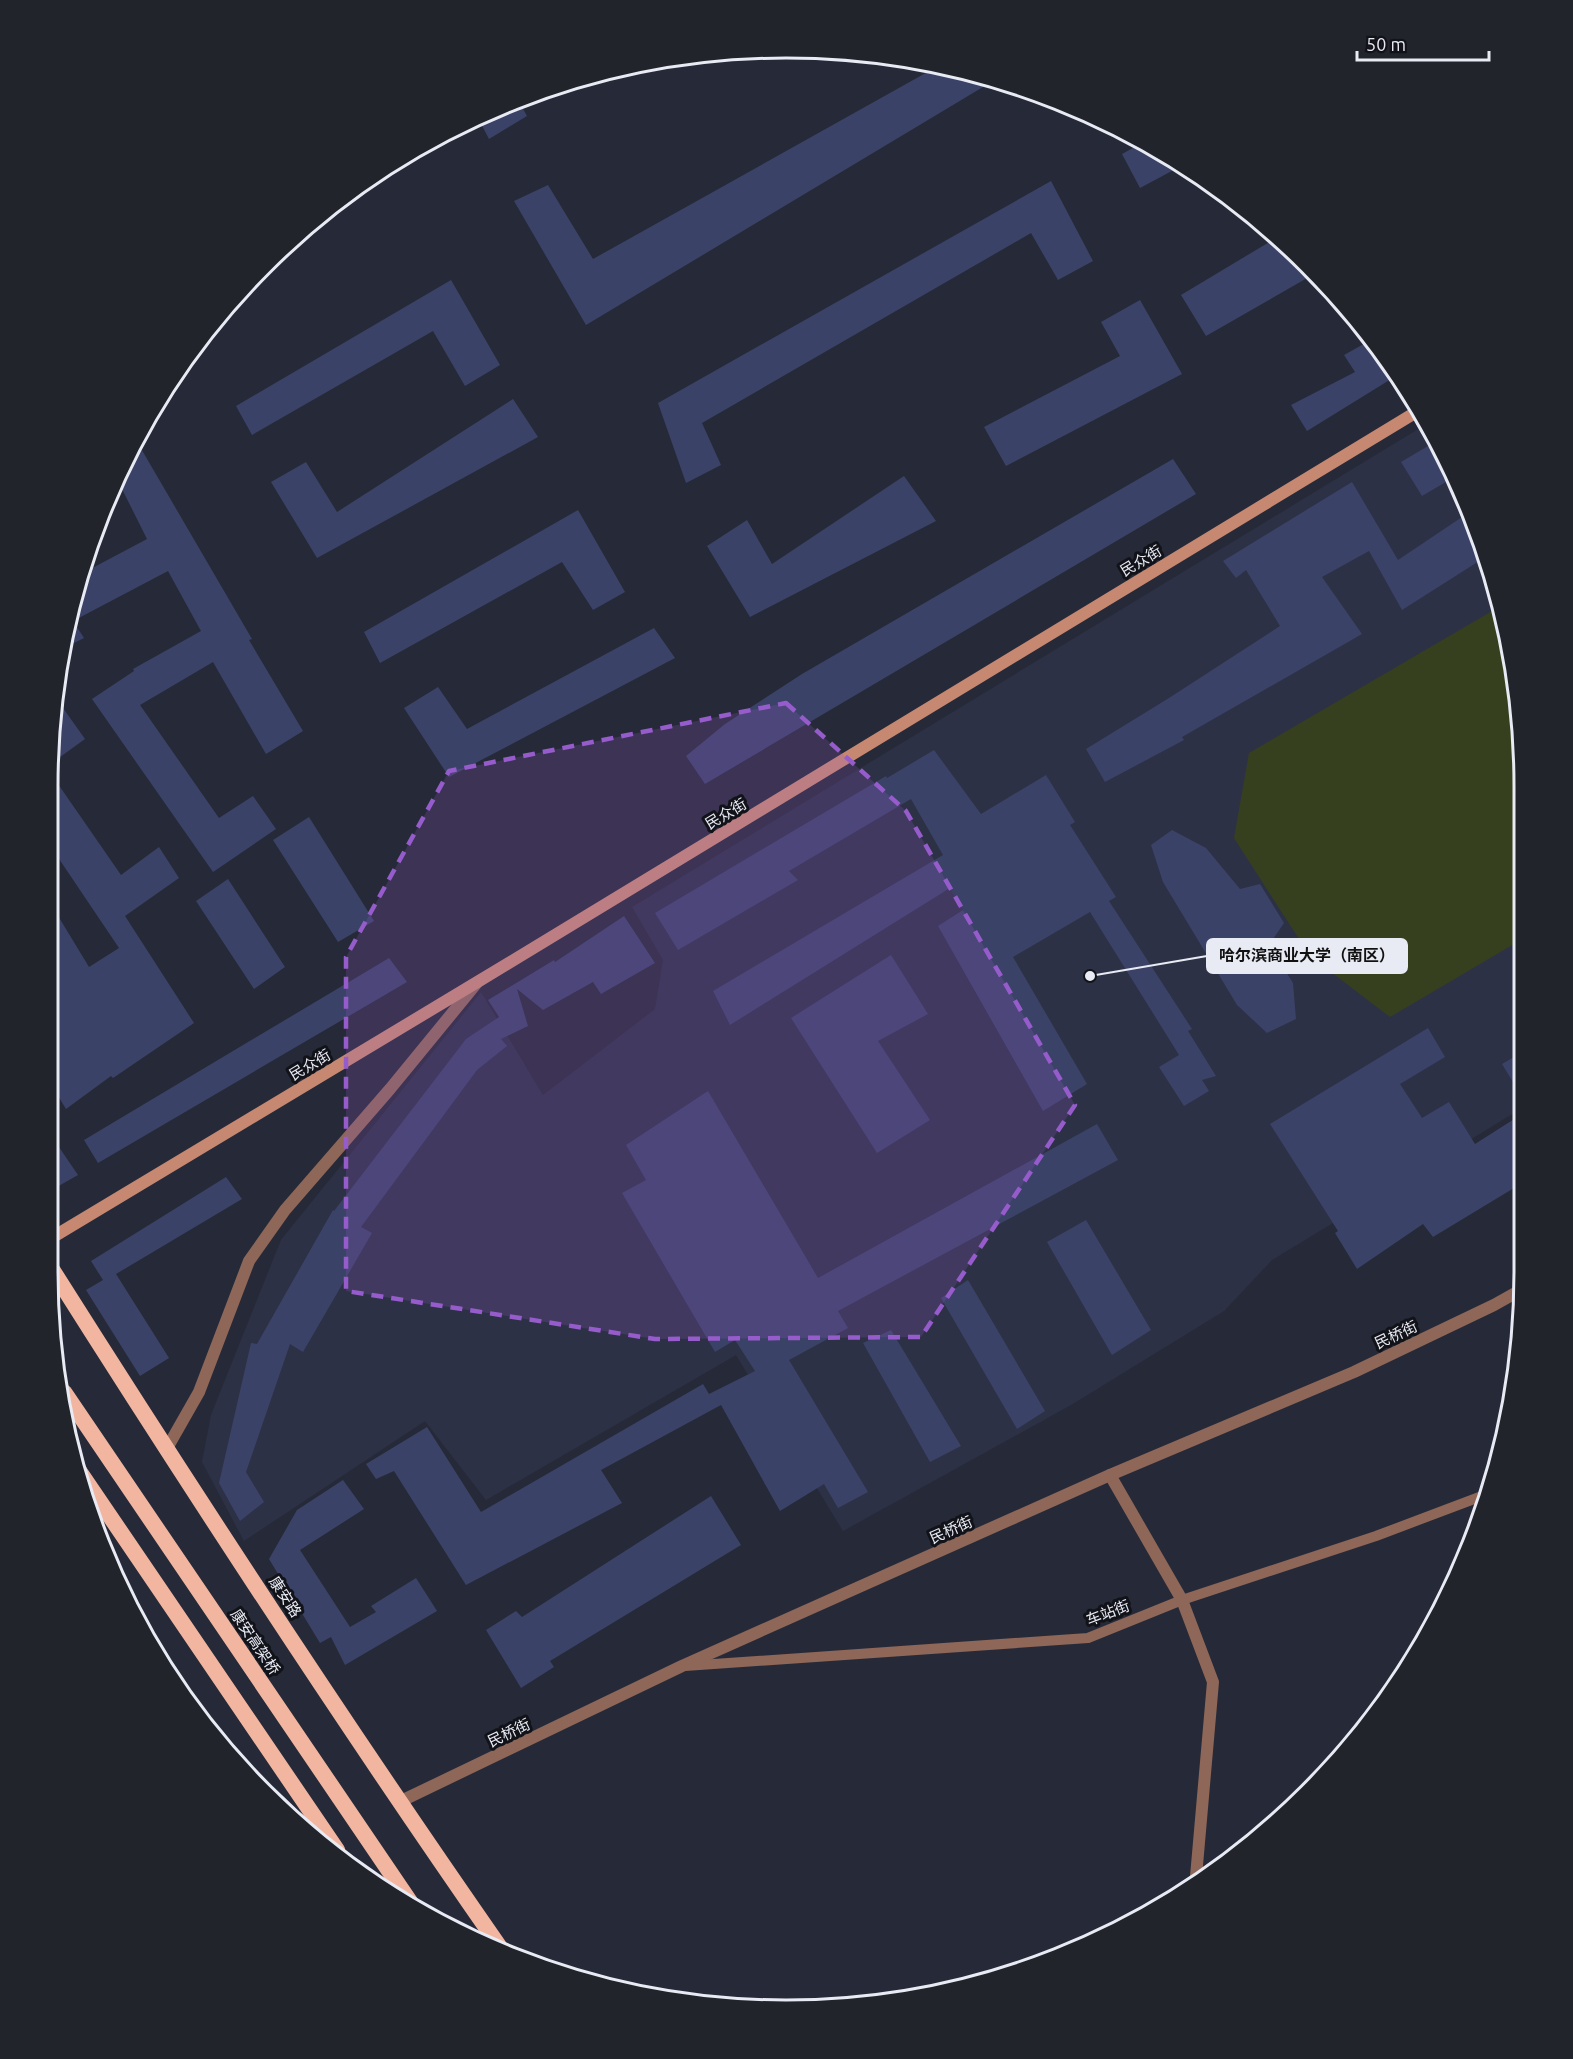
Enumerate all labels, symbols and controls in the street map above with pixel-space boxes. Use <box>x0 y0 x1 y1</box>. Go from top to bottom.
scale bar <box>1357 24 1489 62</box>
text: 50 m <box>1366 34 1406 54</box>
street label: 民众街 <box>1117 542 1164 579</box>
street label: 民众街 <box>702 795 749 832</box>
callout: 哈尔滨商业大学（南区） <box>1207 939 1407 973</box>
text: 哈尔滨商业大学（南区） <box>1219 946 1395 964</box>
street label: 民众街 <box>286 1046 333 1083</box>
street label: 民桥街 <box>1372 1317 1420 1352</box>
street label: 民桥街 <box>927 1513 975 1546</box>
street label: 康安路 <box>266 1573 305 1620</box>
street label: 车站街 <box>1084 1597 1132 1629</box>
street label: 康安高架桥 <box>227 1606 283 1678</box>
street label: 民桥街 <box>485 1715 533 1750</box>

